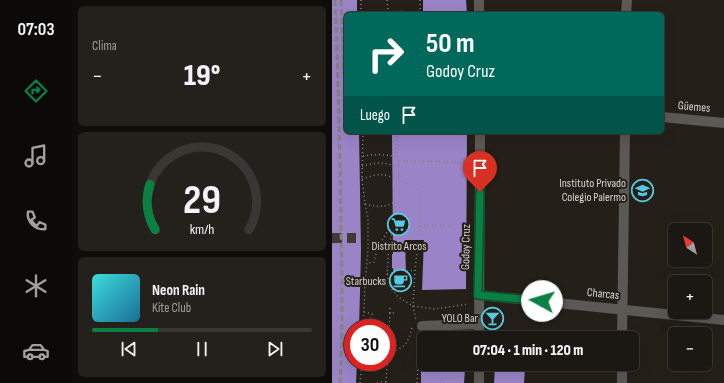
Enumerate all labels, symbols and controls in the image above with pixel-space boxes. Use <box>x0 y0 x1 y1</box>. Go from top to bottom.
text: 07:03 <box>18 19 54 40</box>
text: 50 m <box>426 27 475 60</box>
icon: right <box>360 28 412 80</box>
text: Clima <box>92 38 117 54</box>
text: 19° <box>184 58 220 94</box>
text: Godoy Cruz <box>426 61 495 82</box>
text: − <box>92 63 103 90</box>
text: + <box>301 63 312 90</box>
icon: directions <box>22 77 50 105</box>
street label: Güemes <box>677 98 711 116</box>
icon: arrive <box>398 104 420 126</box>
text: Luego <box>360 106 390 125</box>
icon: music <box>22 142 50 170</box>
pin <box>463 151 497 192</box>
icon: arrive <box>469 157 491 179</box>
text: 29 <box>183 175 221 224</box>
place label: Instituto Privado Colegio Palermo <box>559 176 626 205</box>
school or university icon: Instituto Privado Colegio Palermo <box>629 177 655 203</box>
icon: phone <box>22 207 50 235</box>
supermarket icon: Distrito Arcos <box>386 212 412 238</box>
text: km/h <box>190 220 214 237</box>
street label: Godoy Cruz <box>458 223 474 270</box>
north arrow <box>668 223 712 267</box>
map controls <box>668 223 712 371</box>
place label: Distrito Arcos <box>372 239 426 254</box>
cafe icon: Starbucks <box>388 268 414 294</box>
icon: climate <box>22 272 50 300</box>
place label: Starbucks <box>346 274 386 289</box>
button: + <box>668 275 712 319</box>
position arrow <box>521 280 563 322</box>
text: Neon Rain <box>152 281 205 300</box>
street label: Charcas <box>586 285 620 303</box>
text: Kite Club <box>152 300 191 316</box>
bar icon: YOLO Bar <box>480 305 506 331</box>
place label: YOLO Bar <box>442 311 479 326</box>
speed limit sign: 30 <box>344 319 396 371</box>
button: − <box>668 327 712 371</box>
icon: car <box>22 337 50 365</box>
icon: previous <box>118 338 140 360</box>
icon: pause <box>191 338 213 360</box>
icon: next <box>264 338 286 360</box>
text: 07:04 · 1 min · 120 m <box>473 341 583 360</box>

